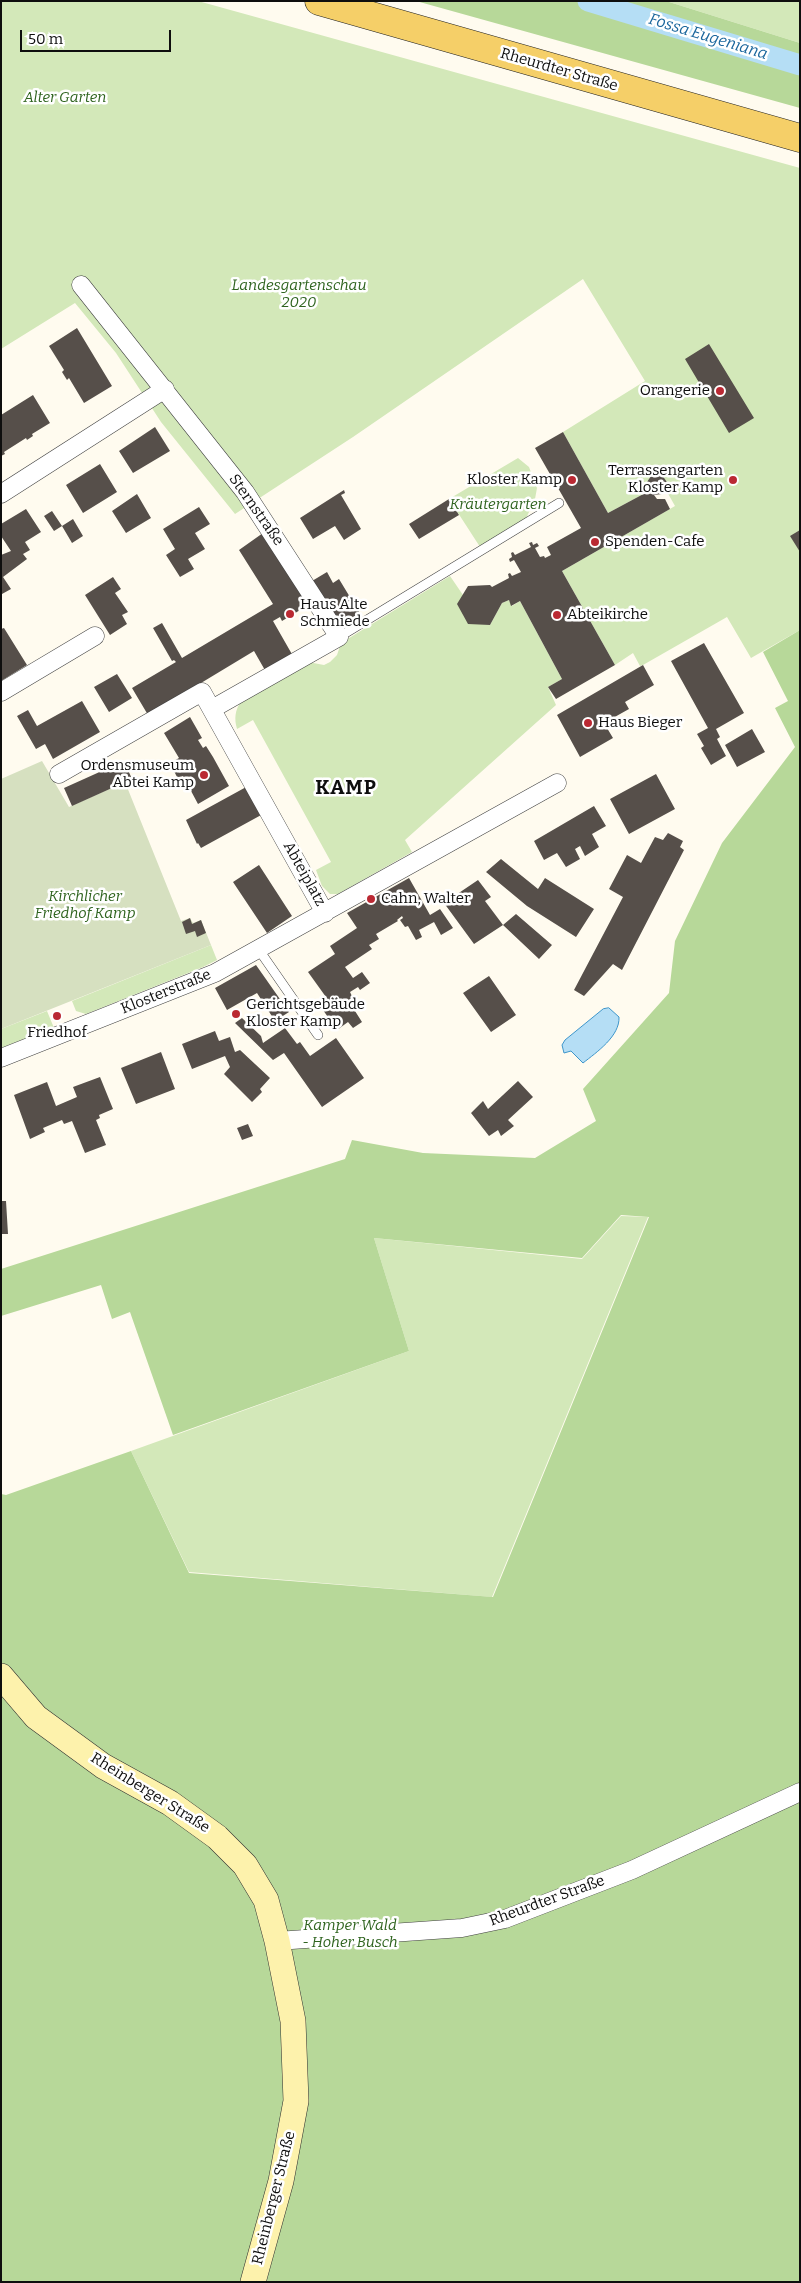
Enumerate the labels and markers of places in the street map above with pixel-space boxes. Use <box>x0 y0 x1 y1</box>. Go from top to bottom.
place label: Orangerie <box>640 382 710 400</box>
marker: Orangerie <box>714 385 726 397</box>
place label: Terrassengarten Kloster Kamp <box>608 462 723 497</box>
place label: Kloster Kamp <box>467 471 562 489</box>
marker: Kloster Kamp <box>566 474 578 486</box>
marker: Terrassengarten Kloster Kamp <box>727 474 739 486</box>
place label: Spenden-Cafe <box>605 533 704 551</box>
marker: Spenden-Cafe <box>589 536 601 548</box>
place label: Haus Alte Schmiede <box>300 596 370 631</box>
place label: Abteikirche <box>567 606 648 624</box>
marker: Haus Alte Schmiede <box>284 608 296 620</box>
marker: Abteikirche <box>551 609 563 621</box>
place label: Haus Bieger <box>598 714 682 732</box>
marker: Haus Bieger <box>582 717 594 729</box>
place label: Ordensmuseum Abtei Kamp <box>80 757 194 792</box>
marker: Ordensmuseum Abtei Kamp <box>198 769 210 781</box>
place label: Cahn, Walter <box>381 890 471 908</box>
marker: Cahn, Walter <box>365 893 377 905</box>
place label: Gerichtsgebäude Kloster Kamp <box>246 996 365 1031</box>
marker: Gerichtsgebäude Kloster Kamp <box>230 1008 242 1020</box>
marker: Friedhof <box>51 1010 63 1022</box>
place label: Friedhof <box>27 1024 87 1042</box>

